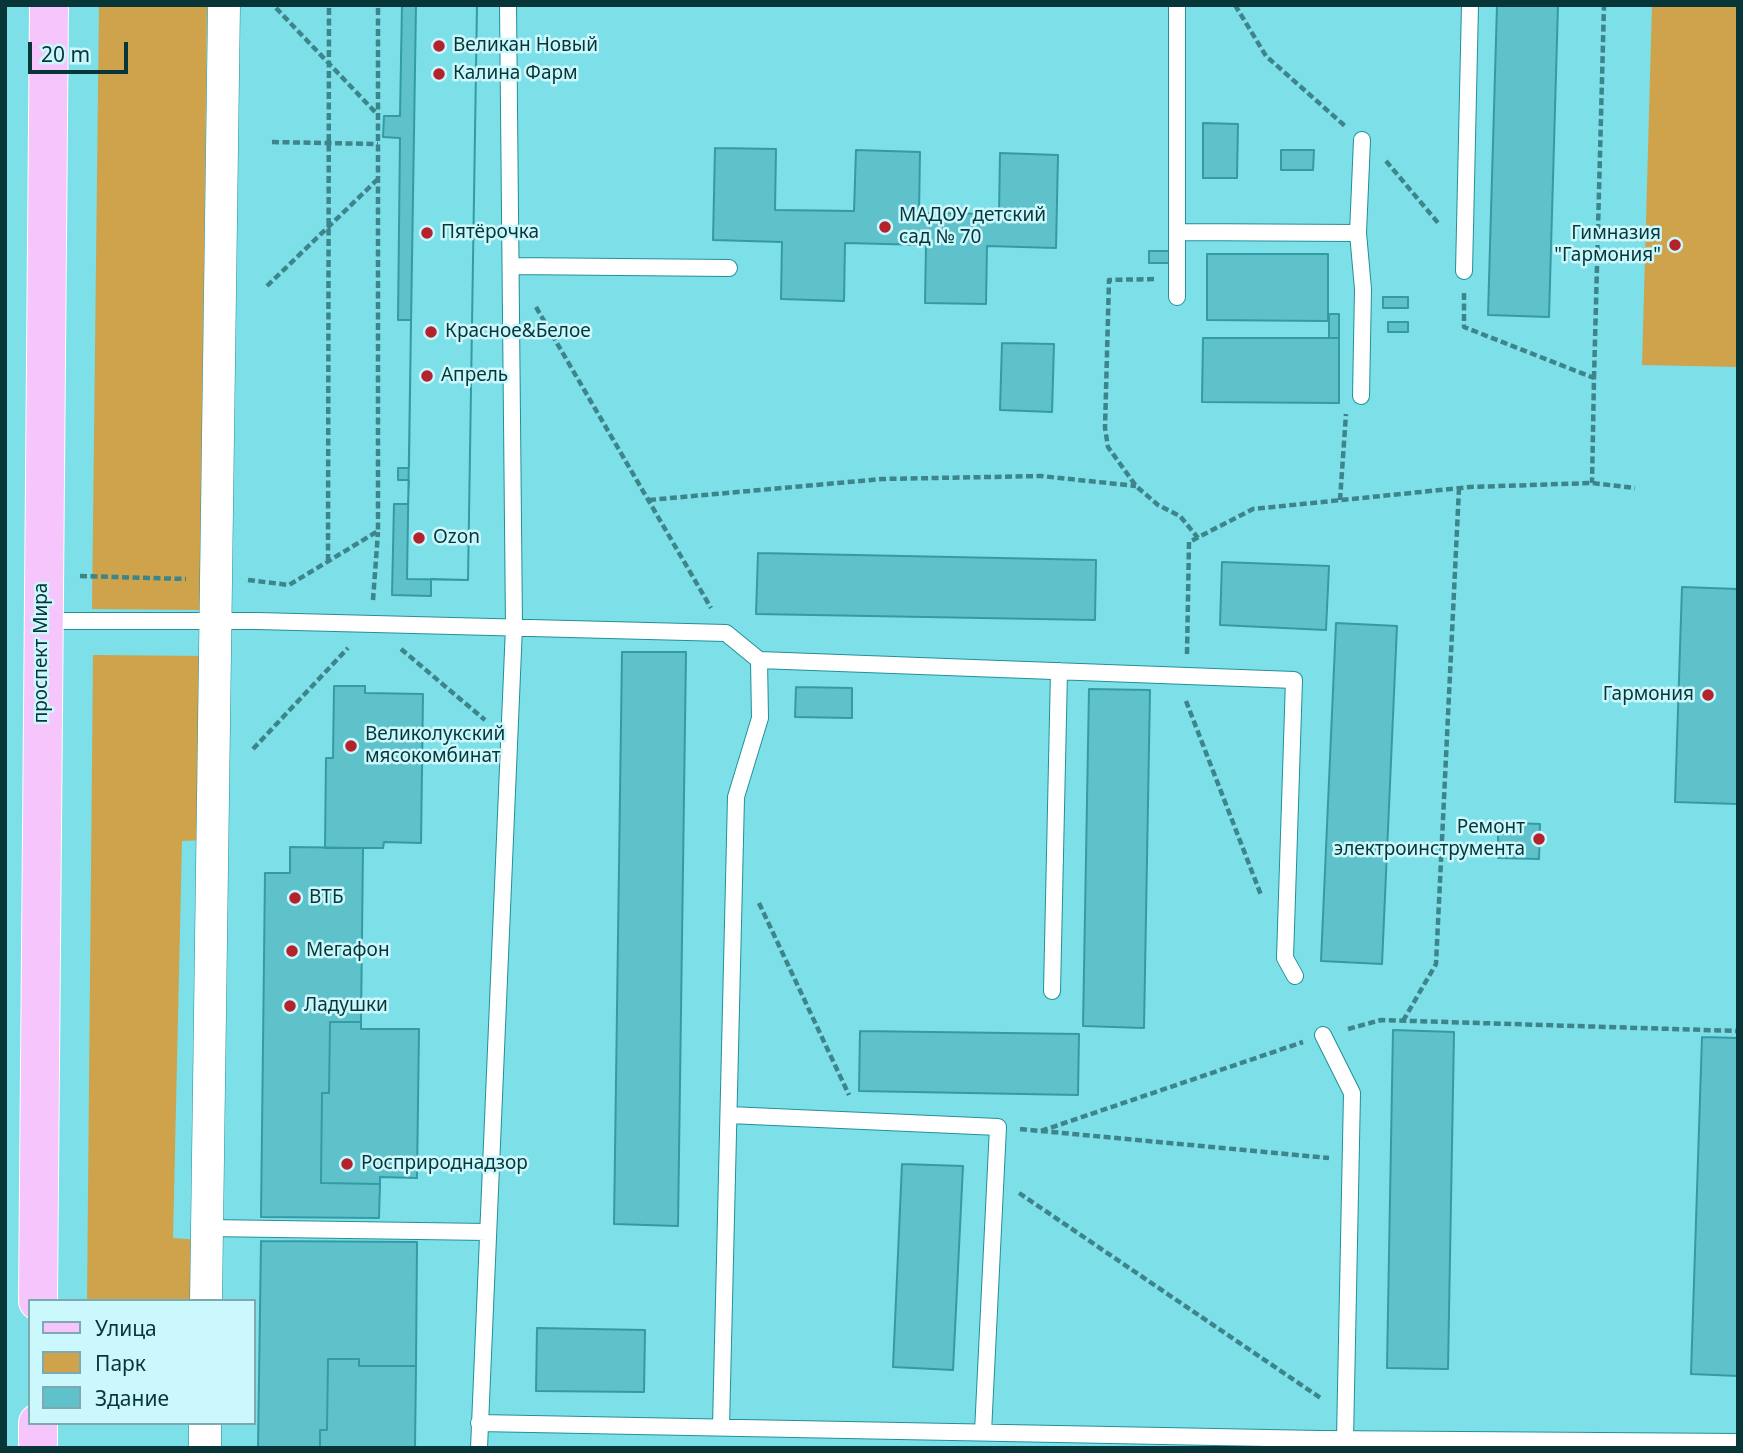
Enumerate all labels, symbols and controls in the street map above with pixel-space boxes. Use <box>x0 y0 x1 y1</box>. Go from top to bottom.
scale bar <box>32 28 131 72</box>
place label: Великан Новый <box>453 35 598 57</box>
marker: Великан Новый <box>431 38 447 54</box>
text: 20 m <box>41 40 90 68</box>
place label: Калина Фарм <box>453 63 578 85</box>
marker: Калина Фарм <box>431 66 447 82</box>
place label: МАДОУ детский сад № 70 <box>899 205 1046 249</box>
marker: МАДОУ детский сад № 70 <box>877 219 893 235</box>
place label: Пятёрочка <box>441 222 539 244</box>
place label: Гимназия "Гармония" <box>1554 223 1661 267</box>
marker: Пятёрочка <box>419 225 435 241</box>
marker: Гимназия "Гармония" <box>1667 237 1683 253</box>
place label: Красное&Белое <box>445 321 591 343</box>
marker: Красное&Белое <box>423 324 439 340</box>
place label: Апрель <box>441 365 508 387</box>
marker: Апрель <box>419 368 435 384</box>
place label: Ozon <box>433 527 480 549</box>
marker: Ozon <box>411 530 427 546</box>
street label: проспект Мира <box>31 583 53 723</box>
place label: Гармония <box>1603 684 1694 706</box>
marker: Гармония <box>1700 687 1716 703</box>
place label: Великолукский мясокомбинат <box>365 724 505 768</box>
marker: Великолукский мясокомбинат <box>343 738 359 754</box>
place label: Ремонт электроинструмента <box>1334 817 1525 861</box>
marker: Ремонт электроинструмента <box>1531 831 1547 847</box>
place label: ВТБ <box>309 887 344 909</box>
marker: ВТБ <box>287 890 303 906</box>
place label: Мегафон <box>306 940 390 962</box>
marker: Мегафон <box>284 943 300 959</box>
place label: Ладушки <box>304 995 388 1017</box>
marker: Ладушки <box>282 998 298 1014</box>
place label: Росприроднадзор <box>361 1153 528 1175</box>
marker: Росприроднадзор <box>339 1156 355 1172</box>
legend <box>28 1299 256 1425</box>
text: Улица <box>95 1314 157 1342</box>
text: Парк <box>95 1349 146 1377</box>
text: Здание <box>95 1384 169 1412</box>

